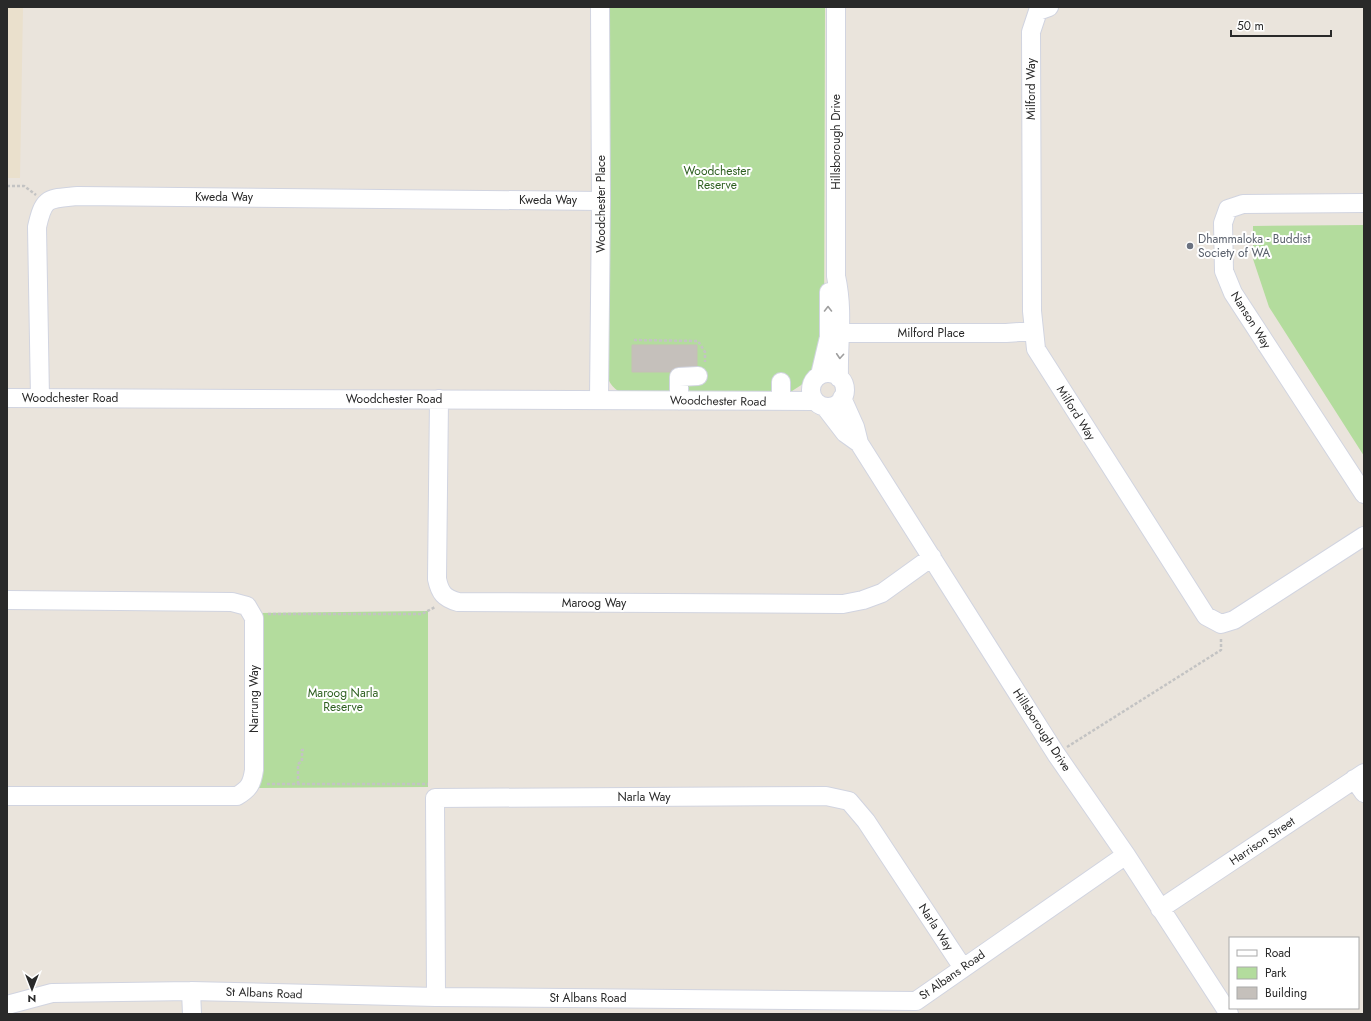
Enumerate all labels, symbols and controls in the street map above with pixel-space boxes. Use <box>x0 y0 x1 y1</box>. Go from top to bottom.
scale bar <box>1231 12 1331 38</box>
text: 50 m <box>1237 17 1264 35</box>
street label: Milford Way <box>1022 57 1040 120</box>
street label: Hillsborough Drive <box>827 94 845 190</box>
street label: Woodchester Place <box>592 155 610 253</box>
park label: Woodchester Reserve <box>683 162 751 194</box>
street label: Kweda Way <box>195 188 254 206</box>
street label: Kweda Way <box>519 191 578 209</box>
place label: Dhammaloka - Buddist Society of WA <box>1198 230 1310 262</box>
marker: Dhammaloka - Buddist Society of WA <box>1185 241 1195 251</box>
street label: Nanson Way <box>1226 288 1276 353</box>
one-way arrow <box>824 306 832 312</box>
street label: Milford Place <box>897 324 965 342</box>
one-way arrow <box>836 353 845 359</box>
street label: Milford Way <box>1052 382 1100 445</box>
street label: Woodchester Road <box>22 389 118 407</box>
street label: Woodchester Road <box>346 390 442 408</box>
street label: Woodchester Road <box>670 391 766 411</box>
street label: Maroog Way <box>562 594 627 612</box>
street label: Narrung Way <box>245 664 263 733</box>
park label: Maroog Narla Reserve <box>308 684 379 716</box>
street label: Hillsborough Drive <box>1008 685 1076 775</box>
street label: Narla Way <box>618 788 671 806</box>
street label: Harrison Street <box>1226 812 1298 870</box>
street label: Narla Way <box>914 900 958 955</box>
legend <box>1229 937 1359 1009</box>
text: Road <box>1265 944 1291 962</box>
street label: St Albans Road <box>915 946 989 1004</box>
text: Park <box>1265 964 1287 982</box>
north arrow <box>12 969 52 1009</box>
street label: St Albans Road <box>225 983 303 1003</box>
text: Building <box>1265 984 1307 1002</box>
street label: St Albans Road <box>550 989 626 1007</box>
text: N <box>28 991 36 1007</box>

